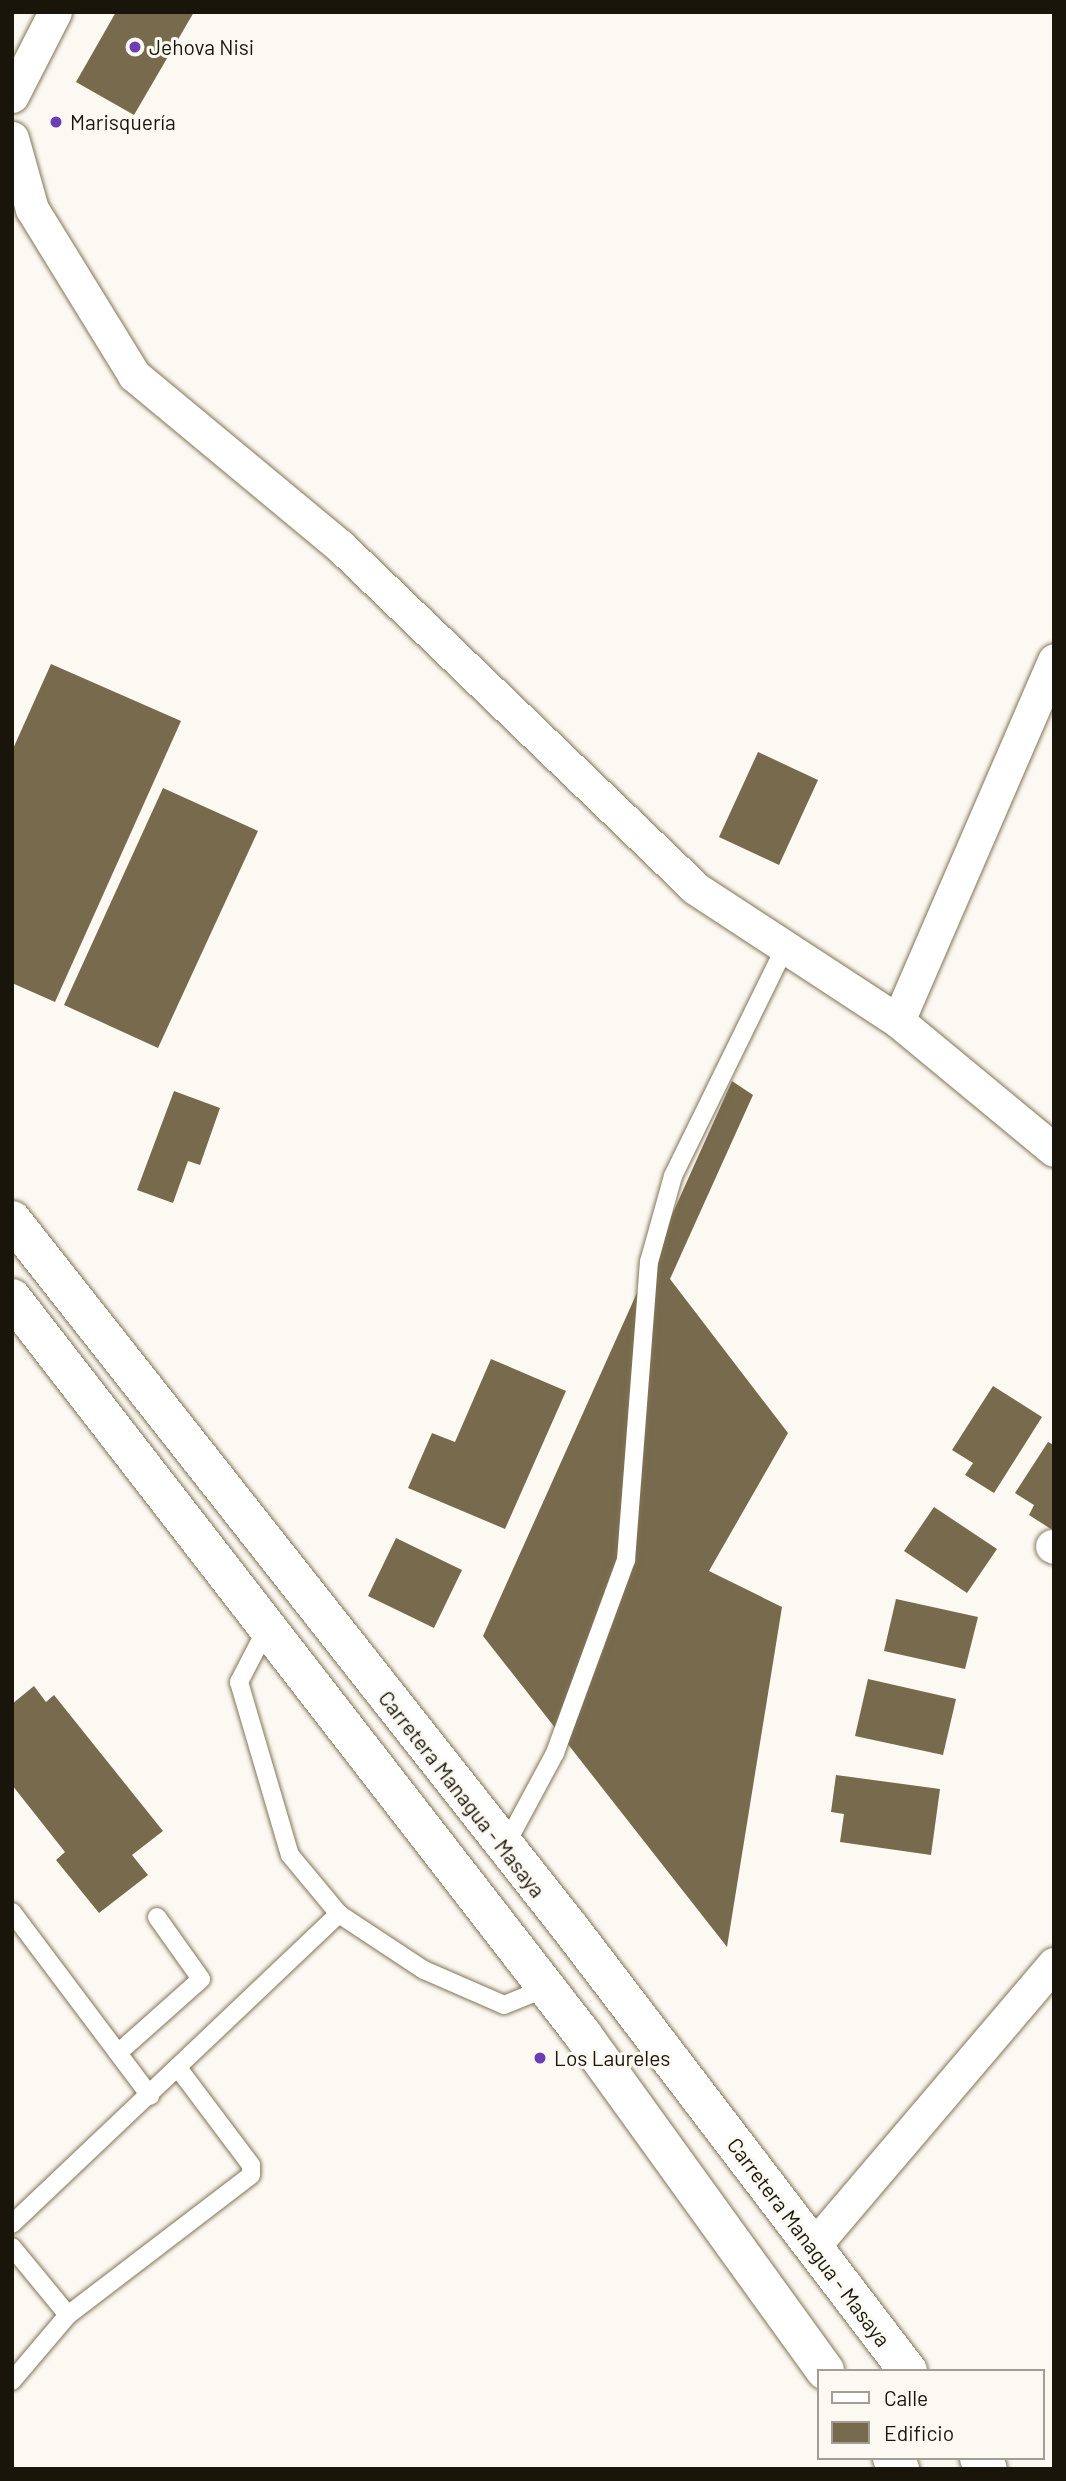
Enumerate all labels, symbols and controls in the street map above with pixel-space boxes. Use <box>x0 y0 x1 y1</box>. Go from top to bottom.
place label: Jehova Nisi <box>149 34 254 60</box>
marker: Jehova Nisi <box>127 39 143 55</box>
place label: Marisquería <box>70 109 176 135</box>
marker: Marisquería <box>48 114 64 130</box>
street label: Carretera Managua - Masaya <box>374 1686 550 1902</box>
place label: Los Laureles <box>554 2045 670 2071</box>
marker: Los Laureles <box>532 2050 548 2066</box>
street label: Carretera Managua - Masaya <box>722 2133 896 2351</box>
legend <box>818 2369 1045 2460</box>
text: Calle <box>884 2385 928 2410</box>
text: Edificio <box>884 2420 954 2445</box>

